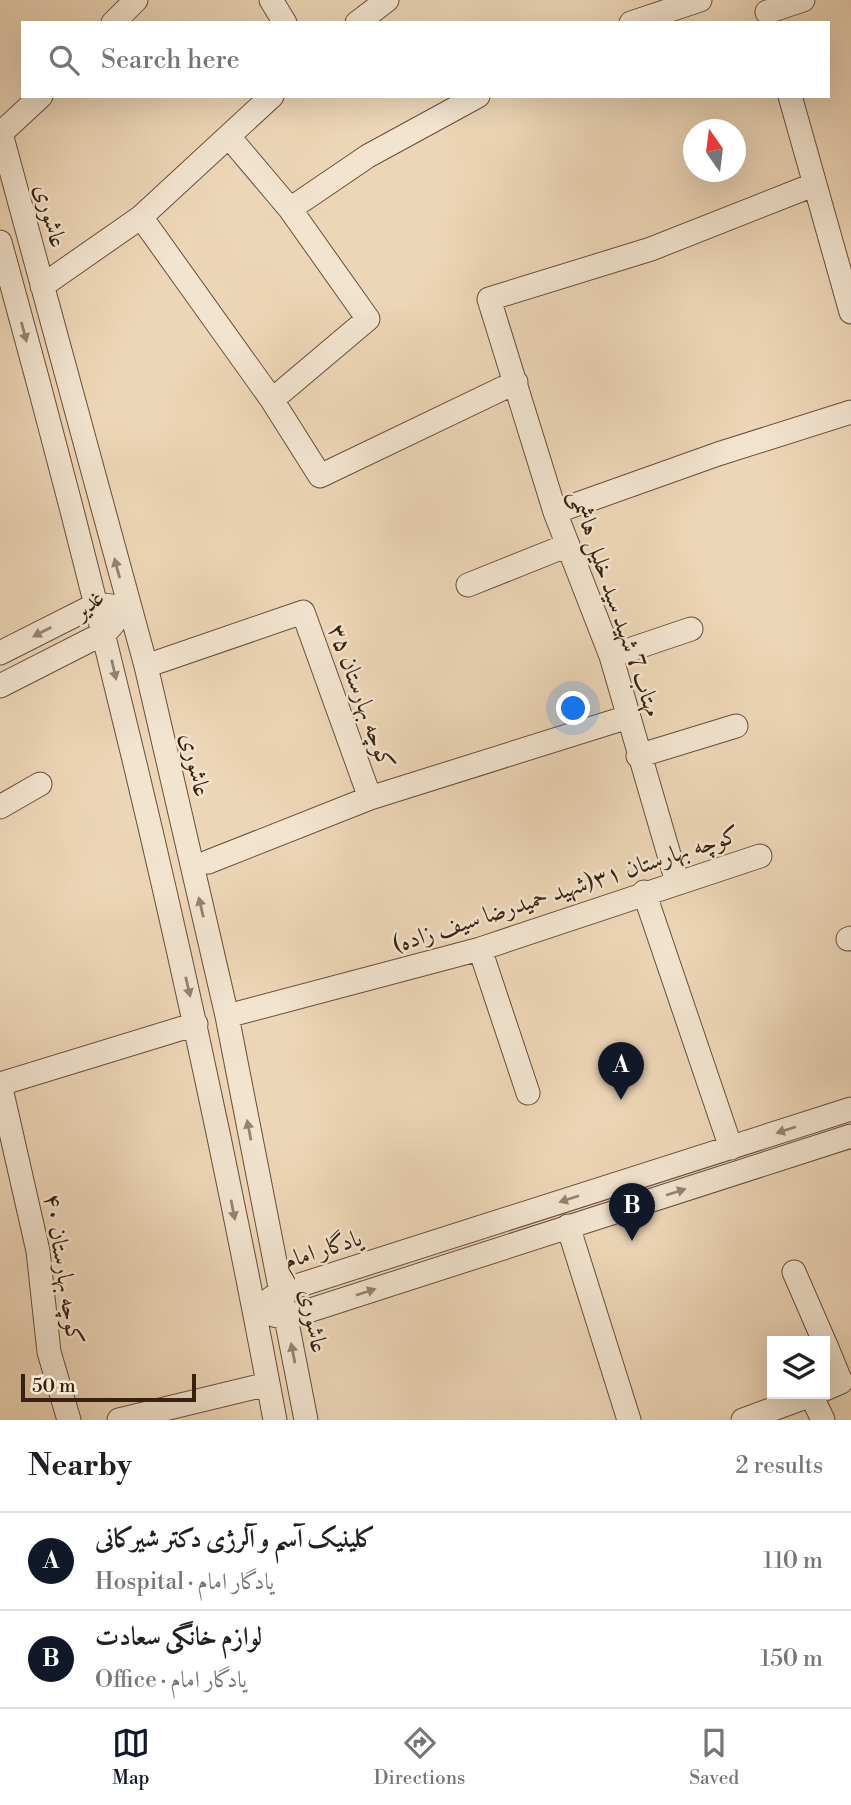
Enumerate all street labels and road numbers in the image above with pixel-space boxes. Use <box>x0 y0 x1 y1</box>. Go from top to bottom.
street label: عاشوری <box>27 181 73 251</box>
street label: مهتاب 7 شهید سید خلیل هاشمی <box>561 486 668 721</box>
street label: غدیر <box>65 583 111 629</box>
street label: کوچه بهارستان ۳۵ <box>320 620 401 774</box>
street label: عاشوری <box>173 730 217 800</box>
street label: کوچه بهارستان ۳۱(شهید حمیدرضا سیف زاده) <box>389 820 744 961</box>
street label: کوچه بهارستان ۴۰ <box>35 1191 90 1347</box>
street label: یادگار امام <box>280 1222 369 1281</box>
street label: عاشوری <box>292 1286 334 1356</box>

